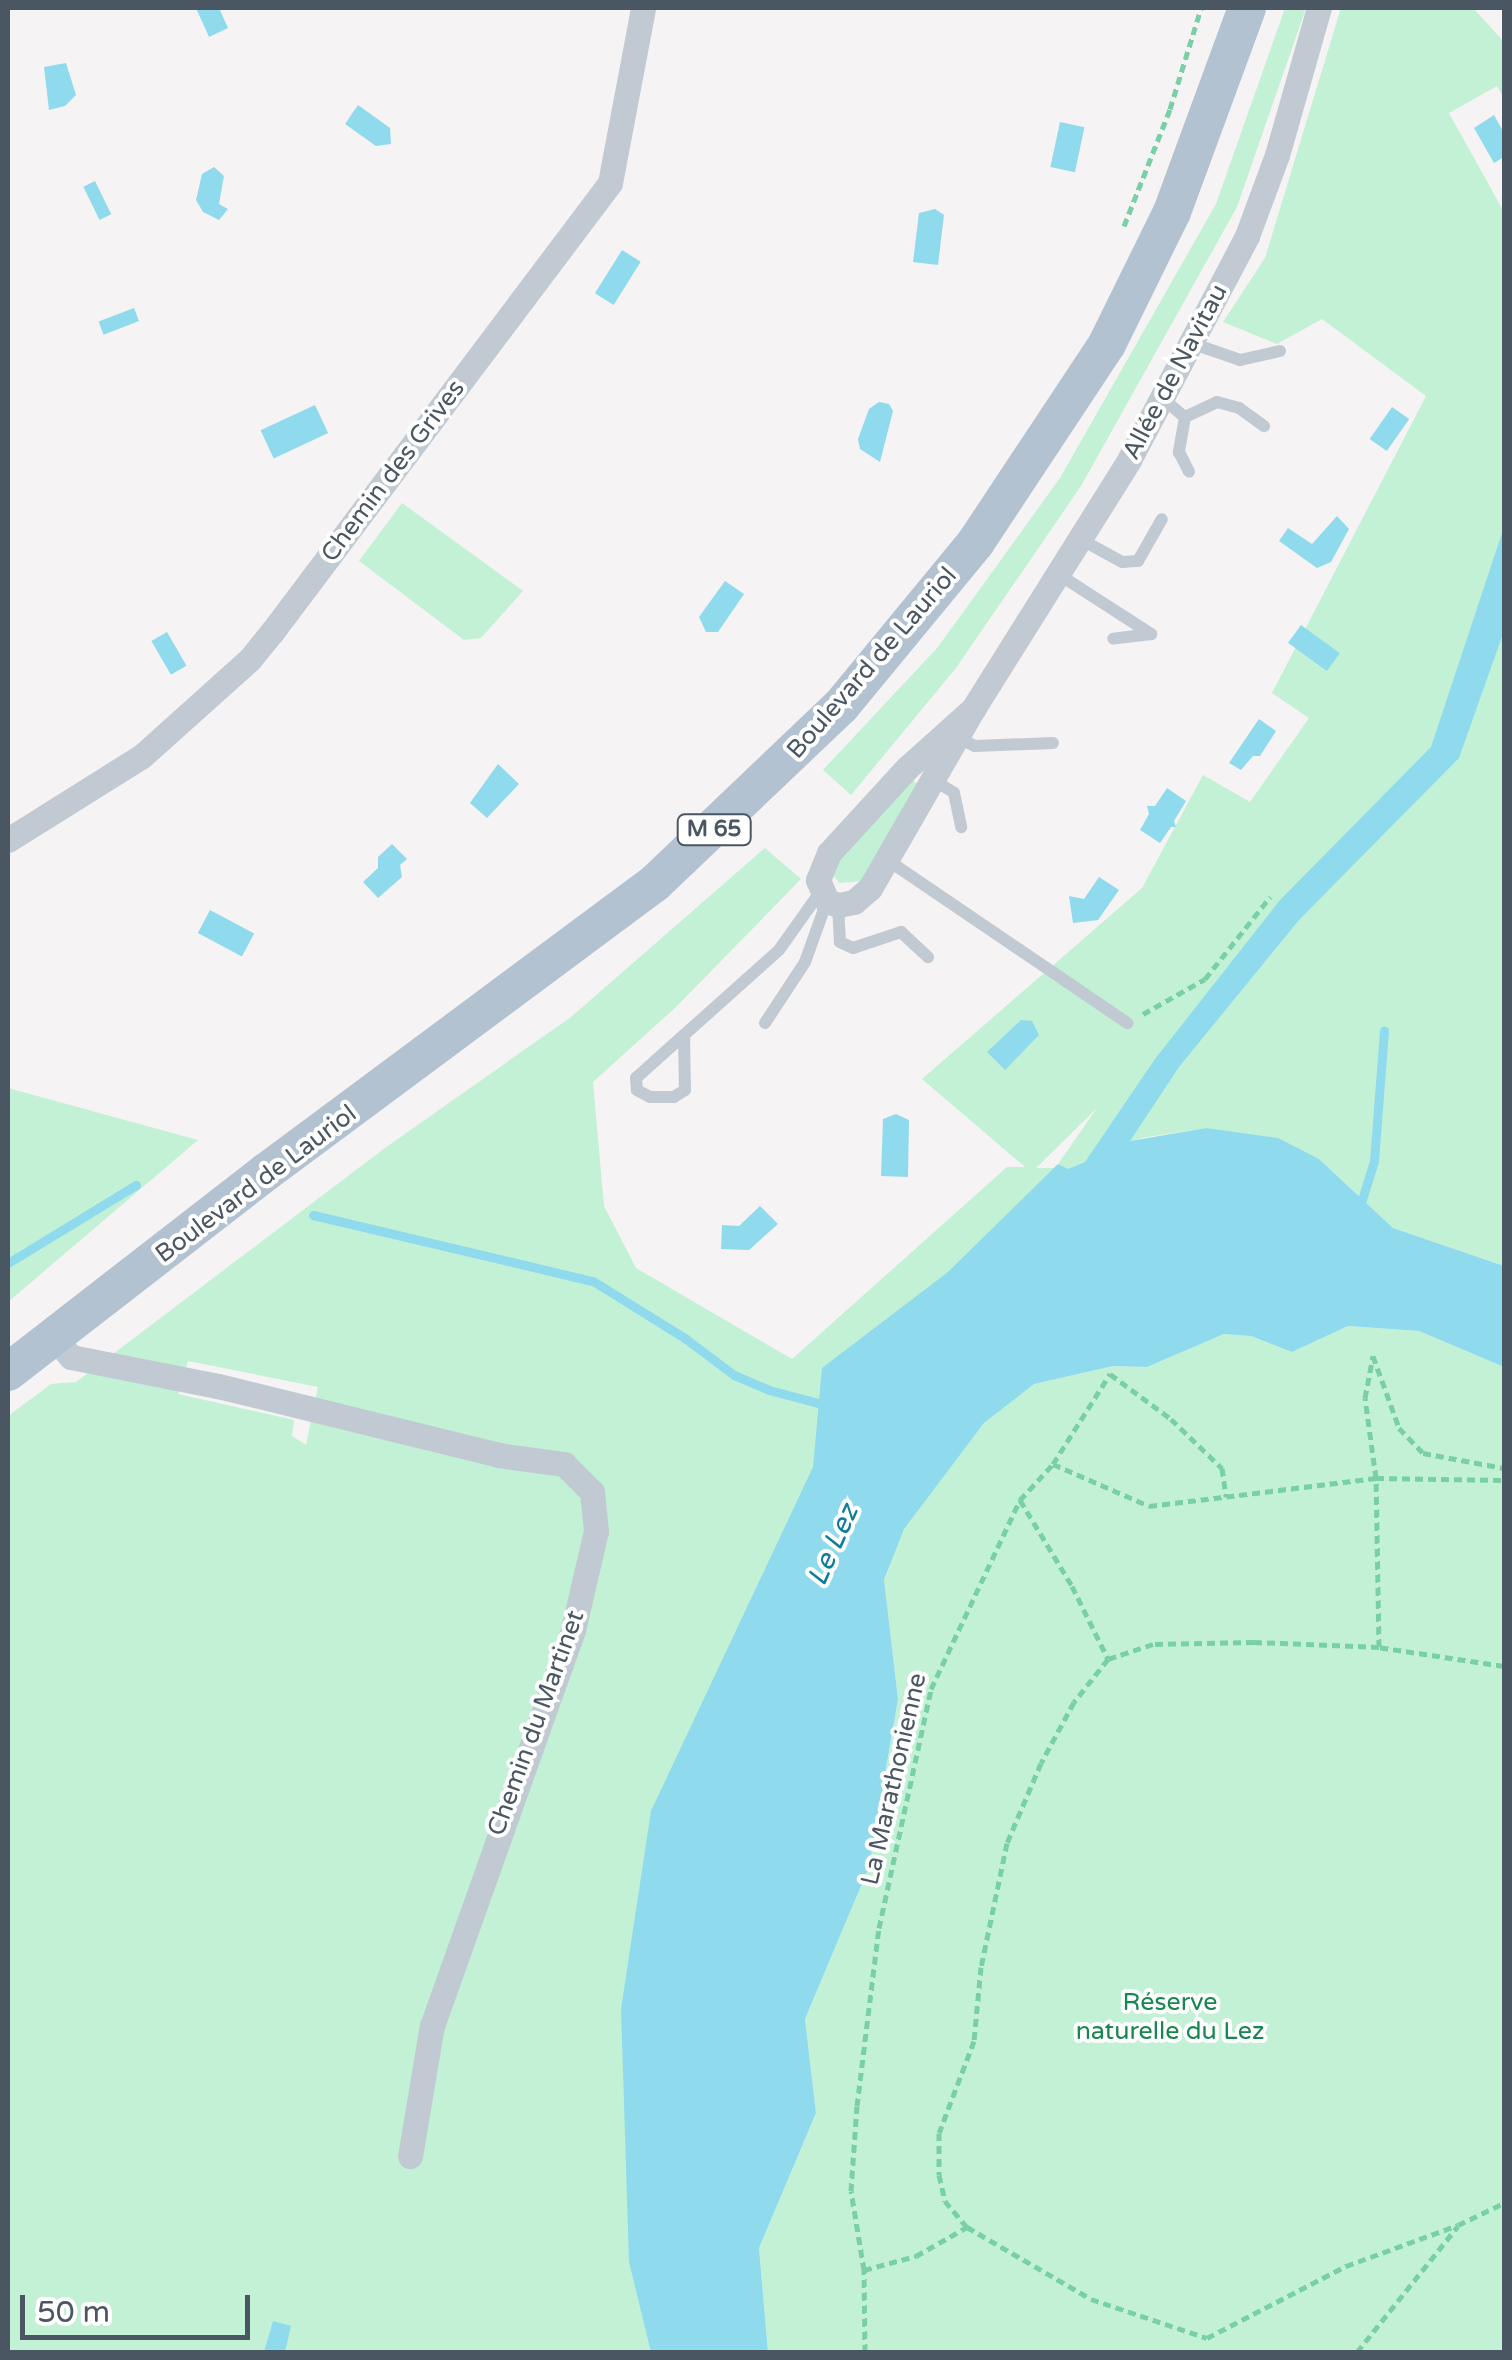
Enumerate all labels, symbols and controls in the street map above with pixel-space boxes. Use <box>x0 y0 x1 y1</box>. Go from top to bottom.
street label: Allée de Navitau <box>1116 279 1234 465</box>
street label: Chemin des Grives <box>315 374 471 568</box>
street label: Boulevard de Lauriol <box>781 561 963 765</box>
road number: M 65 <box>676 813 752 847</box>
street label: Boulevard de Lauriol <box>150 1099 362 1269</box>
water label: Le Lez <box>800 1499 866 1591</box>
street label: Chemin du Martinet <box>481 1606 591 1840</box>
street label: La Marathonienne <box>855 1670 933 1888</box>
park label: Réserve naturelle du Lez <box>1076 1988 1264 2047</box>
scale bar <box>25 2275 255 2337</box>
text: 50 m <box>37 2294 110 2331</box>

